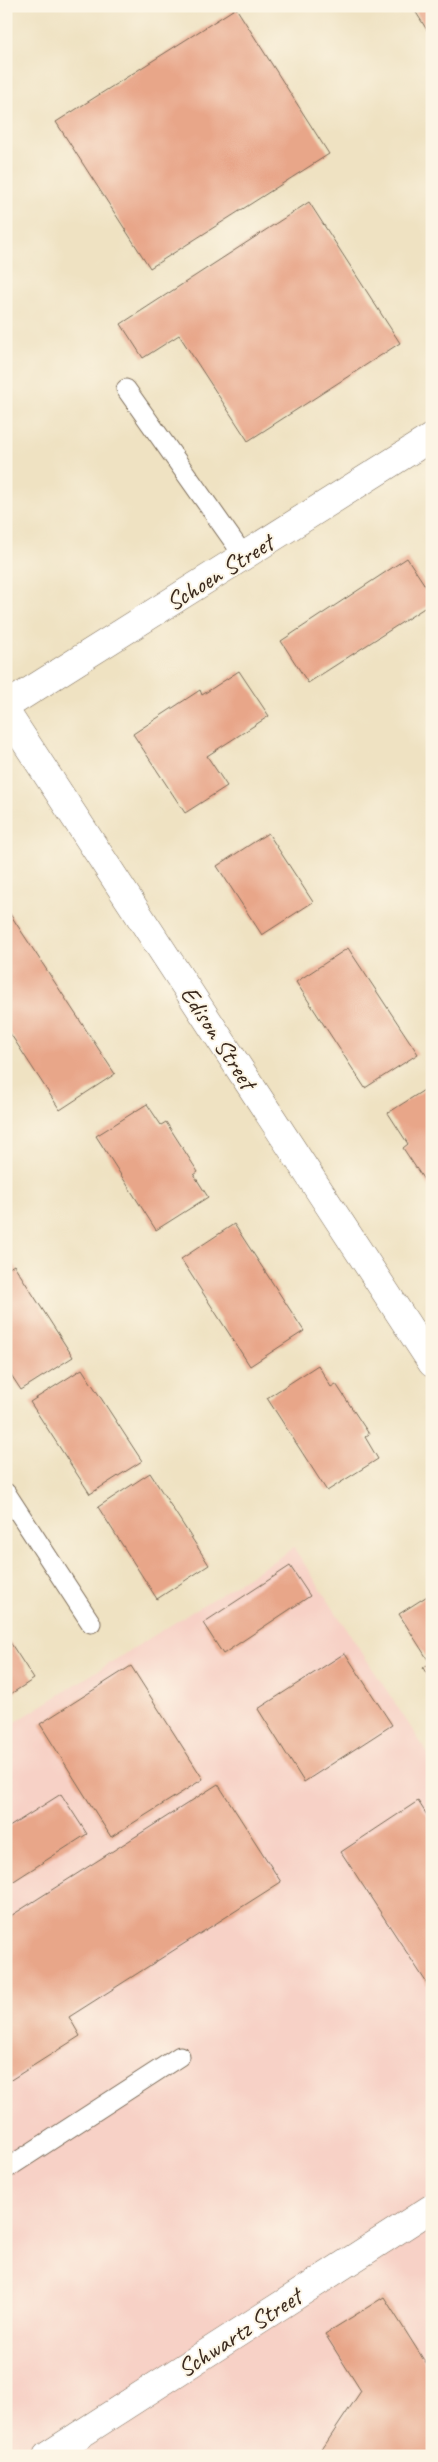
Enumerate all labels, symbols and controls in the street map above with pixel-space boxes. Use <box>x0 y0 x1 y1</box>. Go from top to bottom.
street label: Schoen Street <box>160 525 282 618</box>
street label: Edison Street <box>173 980 265 1098</box>
street label: Schwartz Street <box>172 2279 311 2385</box>

